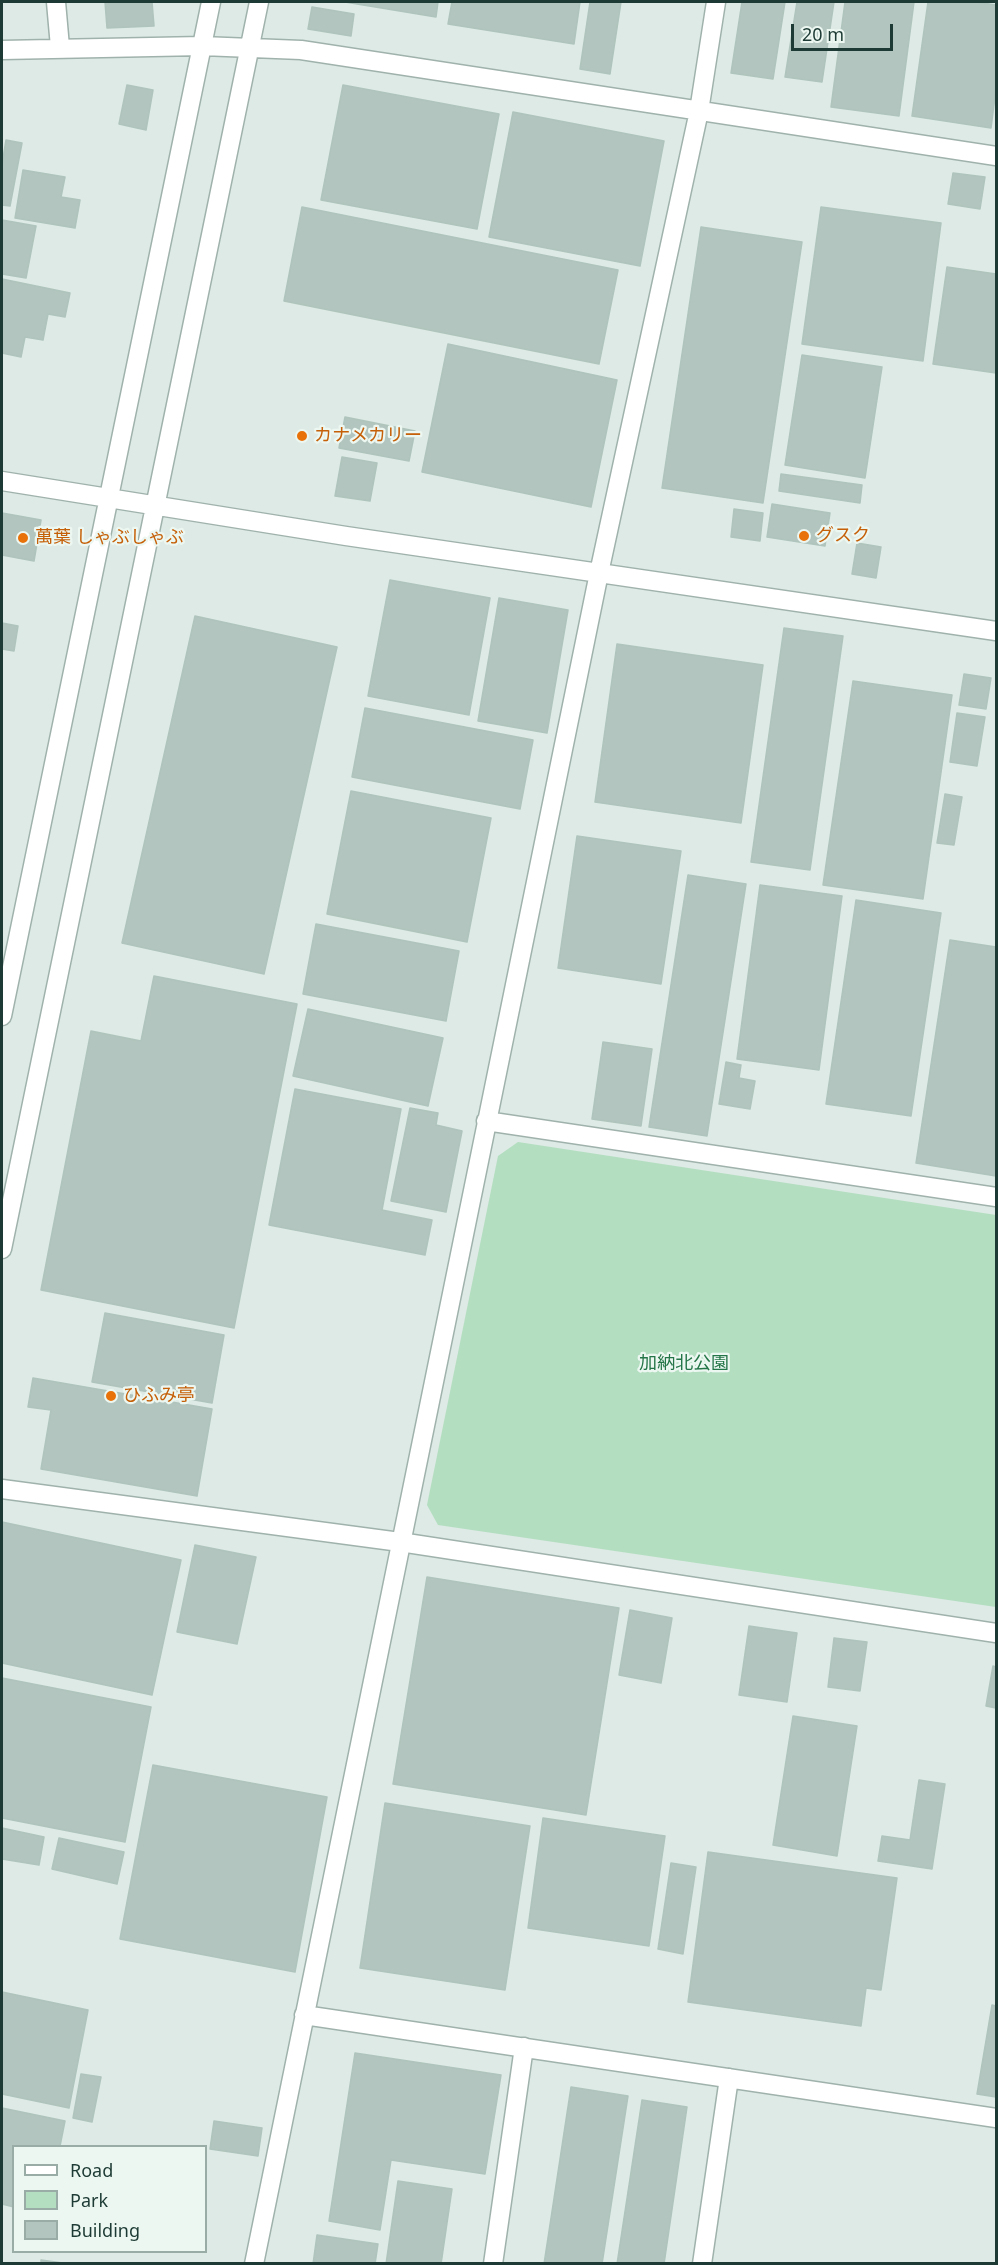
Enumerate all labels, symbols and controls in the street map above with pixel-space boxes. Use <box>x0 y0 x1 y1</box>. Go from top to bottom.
scale bar <box>794 12 896 50</box>
text: 20 m <box>802 22 844 46</box>
place label: カナメカリー <box>314 425 422 447</box>
marker: カナメカリー <box>295 429 309 443</box>
place label: グスク <box>816 525 870 547</box>
place label: 萬葉 しゃぶしゃぶ <box>35 527 184 549</box>
marker: グスク <box>797 529 811 543</box>
marker: 萬葉 しゃぶしゃぶ <box>16 531 30 545</box>
park label: 加納北公園 <box>639 1353 729 1375</box>
place label: ひふみ亭 <box>123 1385 195 1407</box>
marker: ひふみ亭 <box>104 1389 118 1403</box>
legend <box>12 2145 207 2253</box>
text: Road <box>70 2158 113 2182</box>
text: Park <box>70 2188 108 2212</box>
text: Building <box>70 2218 140 2242</box>

